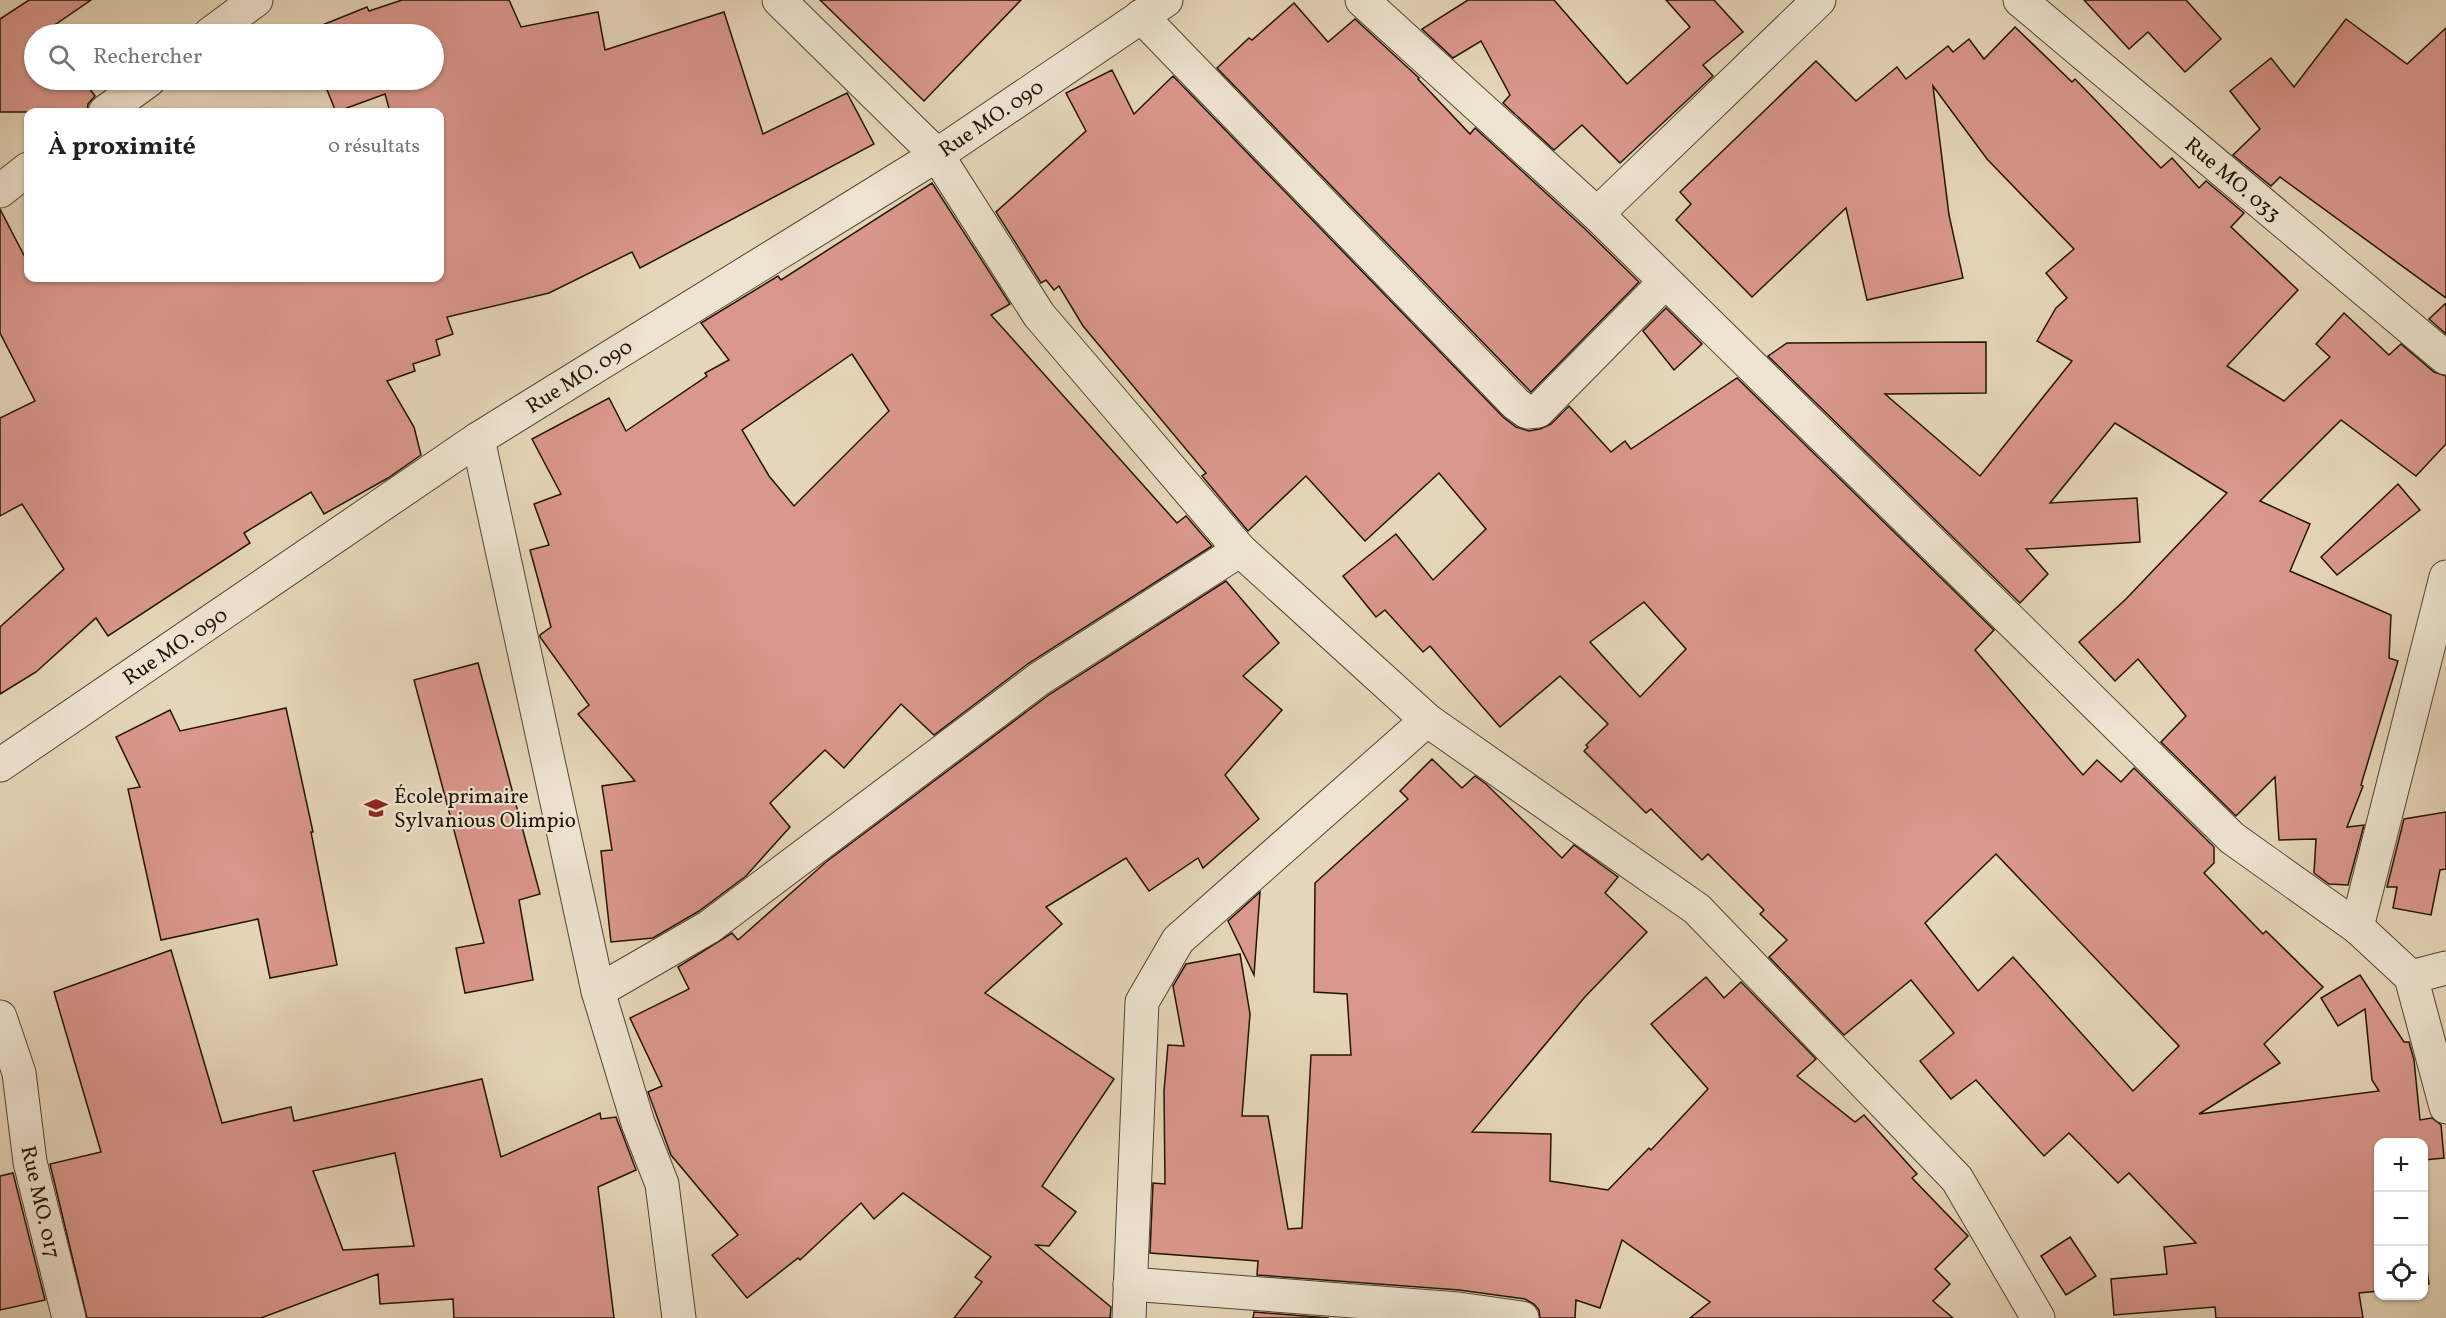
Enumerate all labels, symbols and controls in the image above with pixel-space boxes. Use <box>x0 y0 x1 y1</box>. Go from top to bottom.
search box <box>24 24 444 90</box>
icon: search <box>45 41 78 74</box>
text: Rechercher <box>93 42 202 73</box>
street label: Rue MO. 090 <box>934 73 1050 165</box>
text: À proximité <box>48 129 196 165</box>
street label: Rue MO. 033 <box>2178 131 2286 229</box>
text: 0 résultats <box>328 133 420 161</box>
street label: Rue MO. 090 <box>521 333 639 422</box>
street label: Rue MO. 090 <box>118 601 234 693</box>
place label: École primaire Sylvanious Olimpio <box>394 783 576 836</box>
school or university icon: École primaire Sylvanious Olimpio <box>363 795 389 821</box>
map controls <box>2374 1138 2428 1300</box>
button: + <box>2374 1138 2428 1192</box>
street label: Rue MO. 017 <box>12 1143 67 1262</box>
button: − <box>2374 1192 2428 1246</box>
button: locate <box>2374 1246 2428 1300</box>

